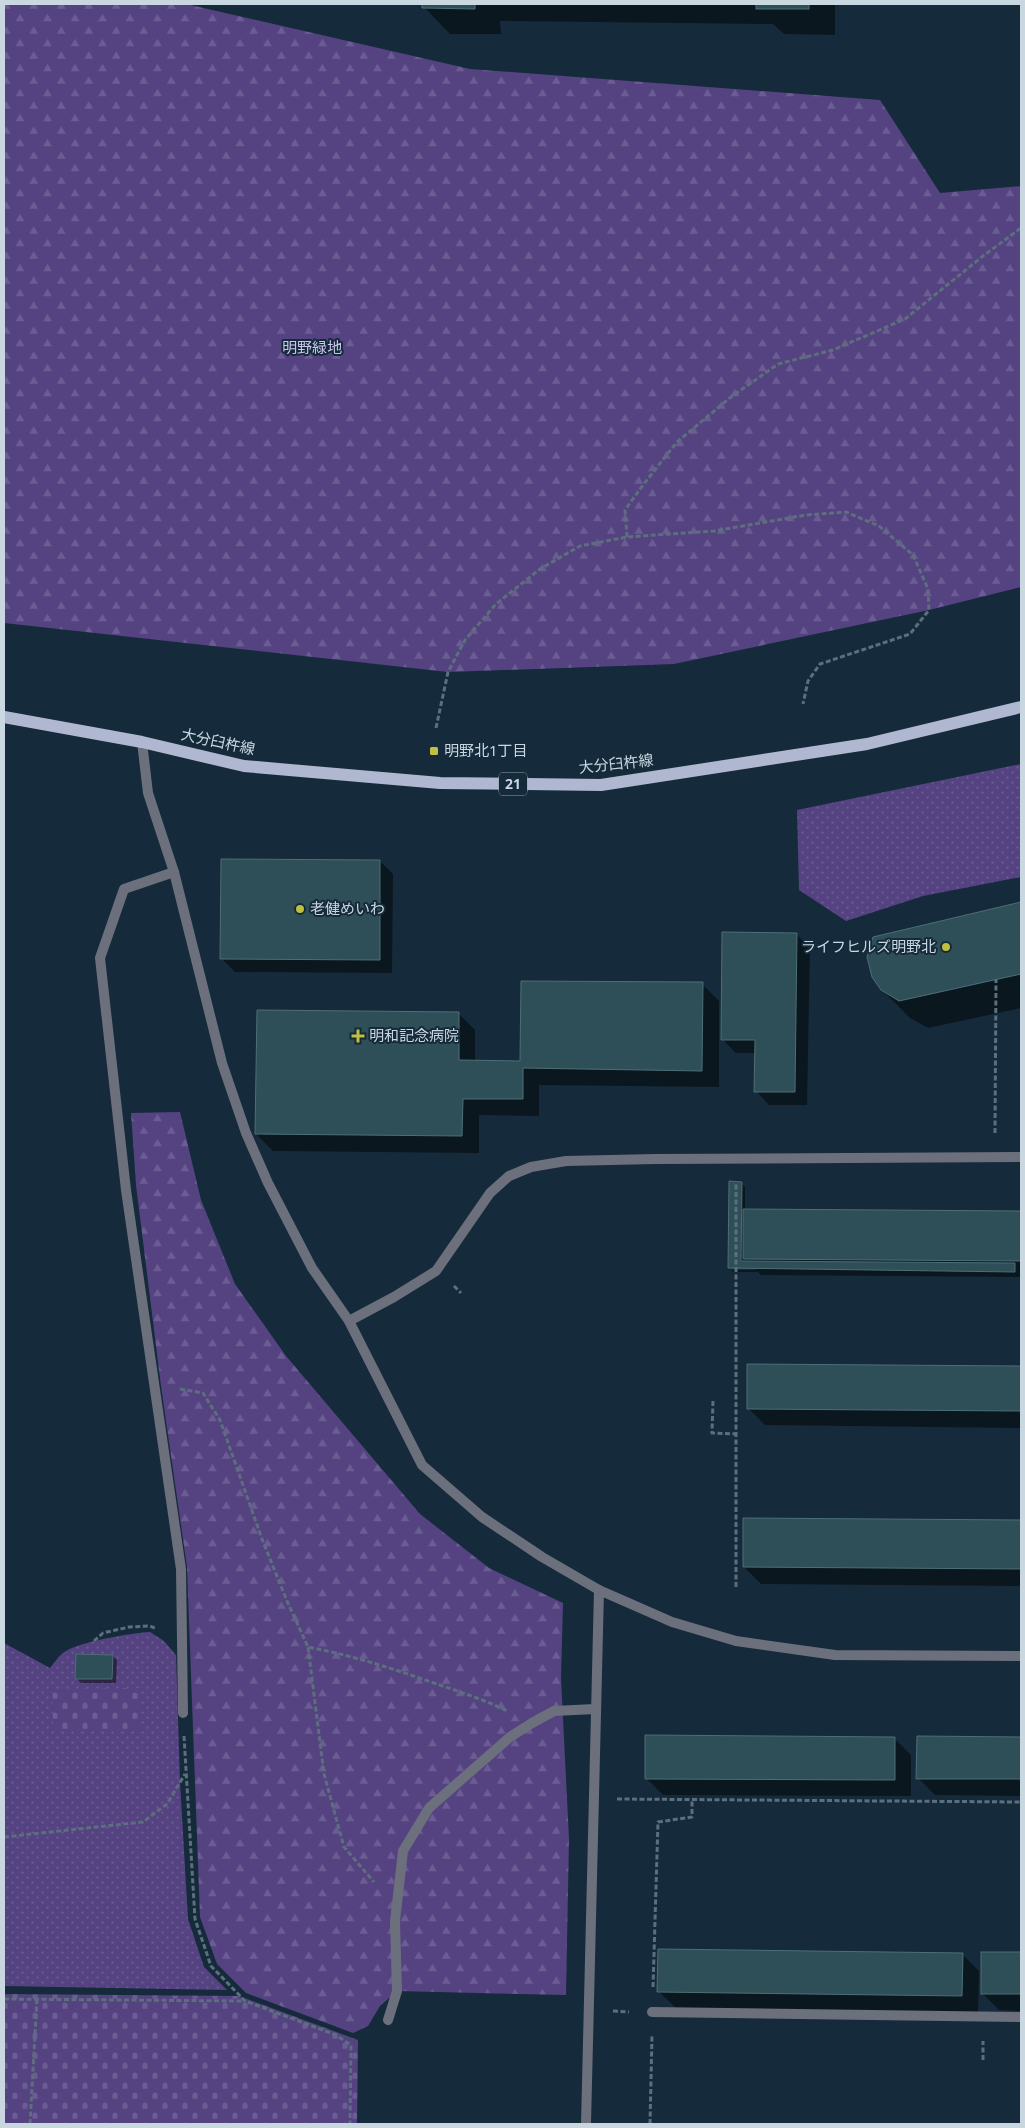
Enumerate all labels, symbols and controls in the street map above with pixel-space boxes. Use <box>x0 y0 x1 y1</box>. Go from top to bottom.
park label: 明野緑地 <box>282 337 342 357</box>
street label: 大分臼杵線 <box>179 723 257 759</box>
place label: 明野北1丁目 <box>444 740 528 760</box>
marker: 明野北1丁目 <box>428 745 440 757</box>
street label: 大分臼杵線 <box>578 749 654 777</box>
road number: 21 <box>499 772 527 796</box>
place label: 老健めいわ <box>310 898 385 918</box>
marker: 老健めいわ <box>294 903 306 915</box>
place label: ライフヒルズ明野北 <box>801 936 936 956</box>
marker: ライフヒルズ明野北 <box>940 941 952 953</box>
place label: 明和記念病院 <box>369 1025 459 1045</box>
marker: 明和記念病院 <box>351 1029 365 1043</box>

